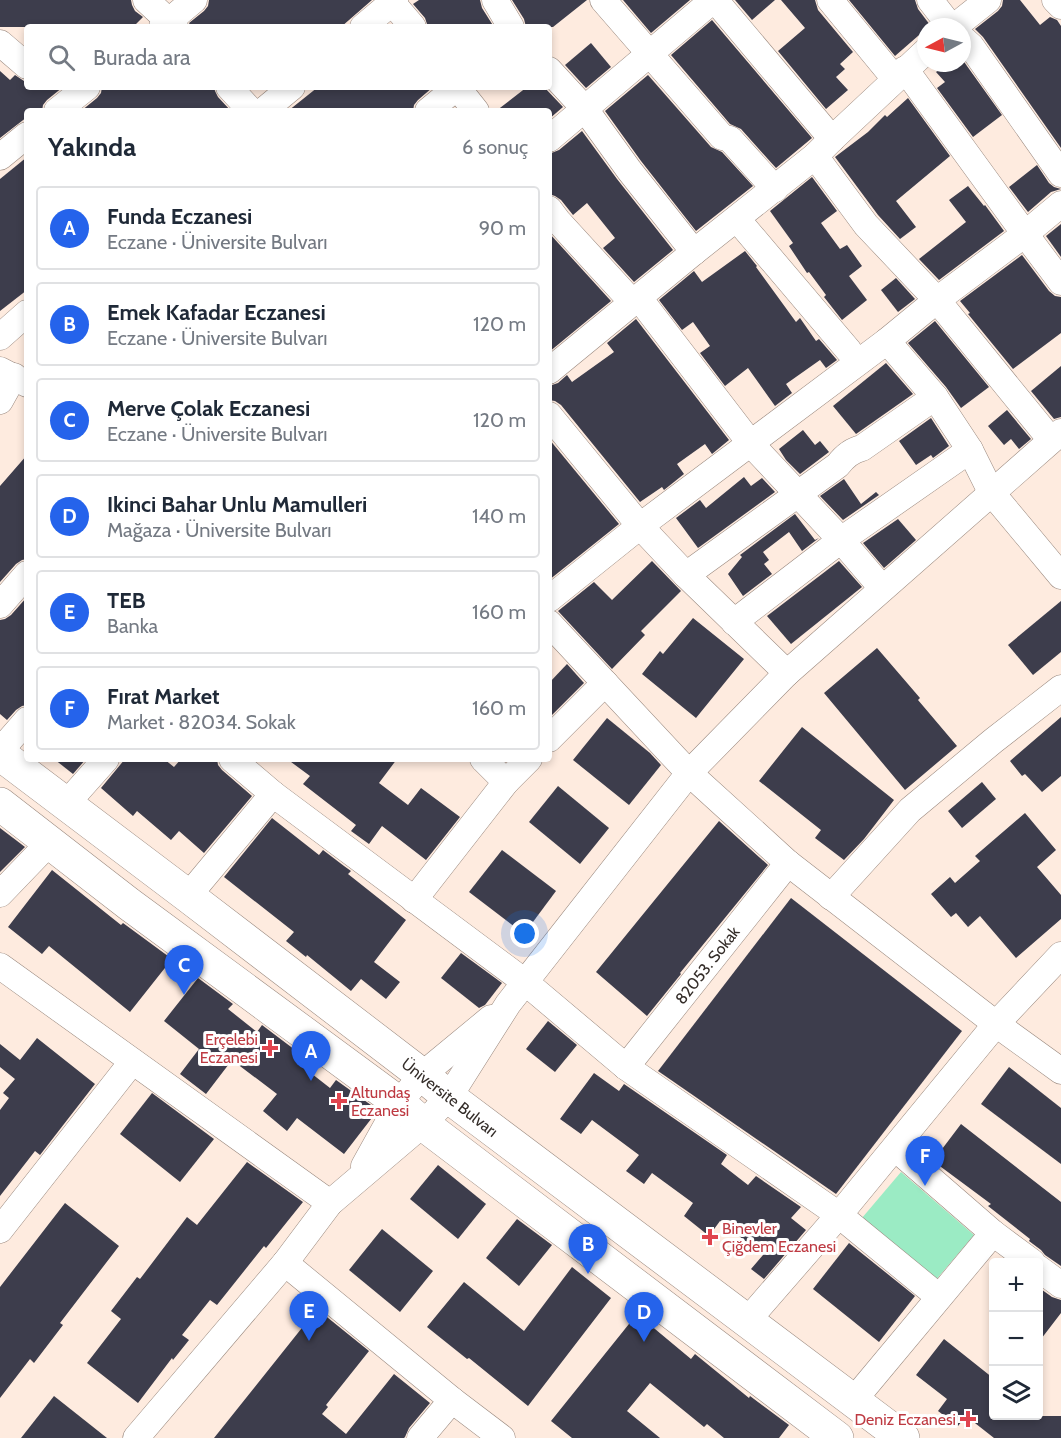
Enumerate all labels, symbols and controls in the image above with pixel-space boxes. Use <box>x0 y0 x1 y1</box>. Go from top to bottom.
north arrow <box>917 18 971 72</box>
search box <box>24 24 552 90</box>
icon: search <box>45 41 78 74</box>
text: Burada ara <box>93 44 191 71</box>
text: Yakında <box>48 131 136 163</box>
text: 6 sonuç <box>462 135 528 159</box>
text: Funda Eczanesi <box>107 203 252 230</box>
text: A <box>63 216 76 240</box>
text: 90 m <box>479 216 526 240</box>
text: Eczane · Üniversite Bulvarı <box>107 230 328 254</box>
text: Emek Kafadar Eczanesi <box>107 299 326 326</box>
text: B <box>63 312 76 336</box>
text: 120 m <box>473 312 526 336</box>
text: Eczane · Üniversite Bulvarı <box>107 326 328 350</box>
text: Merve Çolak Eczanesi <box>107 395 310 422</box>
text: C <box>63 408 76 432</box>
text: 120 m <box>473 408 526 432</box>
text: Eczane · Üniversite Bulvarı <box>107 422 328 446</box>
text: Ikinci Bahar Unlu Mamulleri <box>107 491 367 518</box>
text: D <box>62 504 77 528</box>
text: 140 m <box>472 504 526 528</box>
text: Mağaza · Üniversite Bulvarı <box>107 518 332 542</box>
text: TEB <box>107 587 145 614</box>
text: E <box>64 600 75 624</box>
text: 160 m <box>472 600 526 624</box>
text: Banka <box>107 614 158 638</box>
text: Fırat Market <box>107 683 220 710</box>
text: F <box>64 696 75 720</box>
text: 160 m <box>472 696 526 720</box>
text: Market · 82034. Sokak <box>107 710 296 734</box>
your location <box>510 919 539 948</box>
street label: 82053. Sokak <box>671 922 744 1008</box>
pin: C <box>164 946 204 995</box>
place label: Erçelebi Eczanesi <box>200 1030 258 1067</box>
pin: A <box>292 1032 330 1081</box>
marker: Erçelebi Eczanesi <box>263 1041 277 1055</box>
street label: Üniversite Bulvarı <box>398 1054 502 1141</box>
place label: Altundaş Eczanesi <box>351 1083 411 1120</box>
marker: Altundaş Eczanesi <box>332 1094 346 1108</box>
pin: F <box>906 1136 944 1186</box>
place label: Binevler Çiğdem Eczanesi <box>722 1219 836 1256</box>
pin: B <box>568 1224 608 1274</box>
marker: Binevler Çiğdem Eczanesi <box>703 1230 717 1244</box>
map controls <box>989 1258 1043 1420</box>
button: + <box>989 1258 1043 1312</box>
pin: E <box>290 1292 328 1341</box>
pin: D <box>624 1292 664 1342</box>
button: − <box>989 1312 1043 1366</box>
button: layers <box>989 1366 1043 1420</box>
place label: Deniz Eczanesi <box>855 1410 956 1429</box>
marker: Deniz Eczanesi <box>961 1412 975 1426</box>

